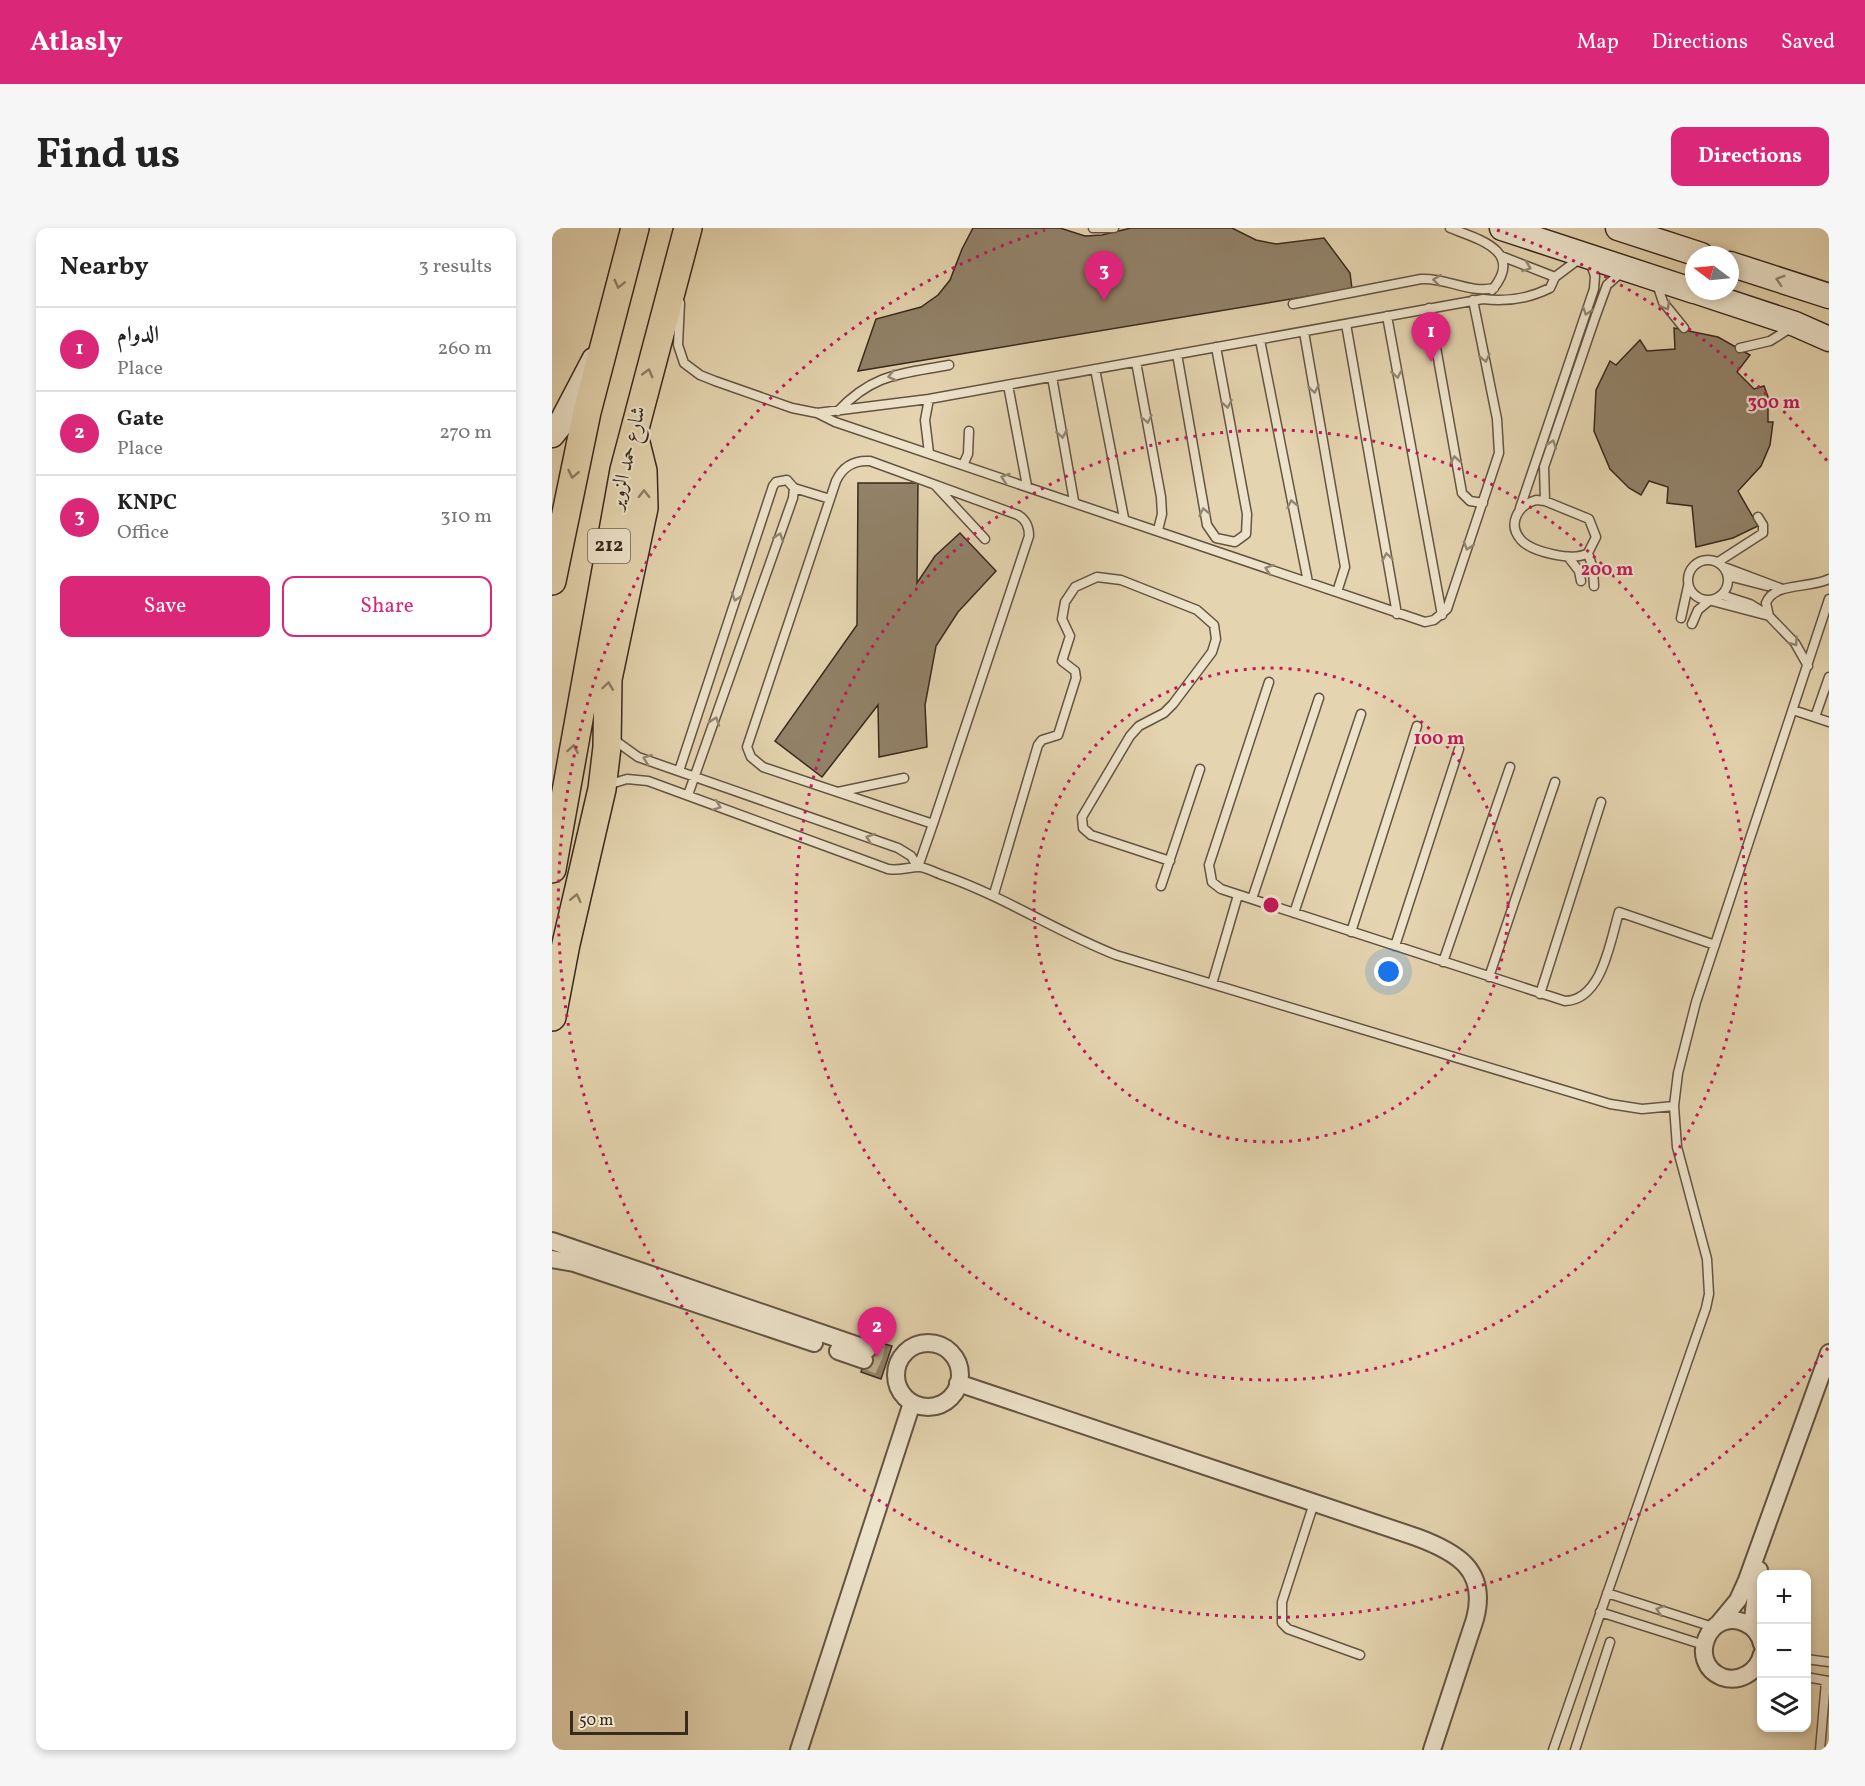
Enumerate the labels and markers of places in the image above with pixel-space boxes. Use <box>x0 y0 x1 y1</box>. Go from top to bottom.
pin: 3 <box>1084 251 1124 301</box>
pin: 1 <box>1412 312 1450 362</box>
centre of rings <box>1261 895 1281 915</box>
pin: 2 <box>858 1308 896 1357</box>

